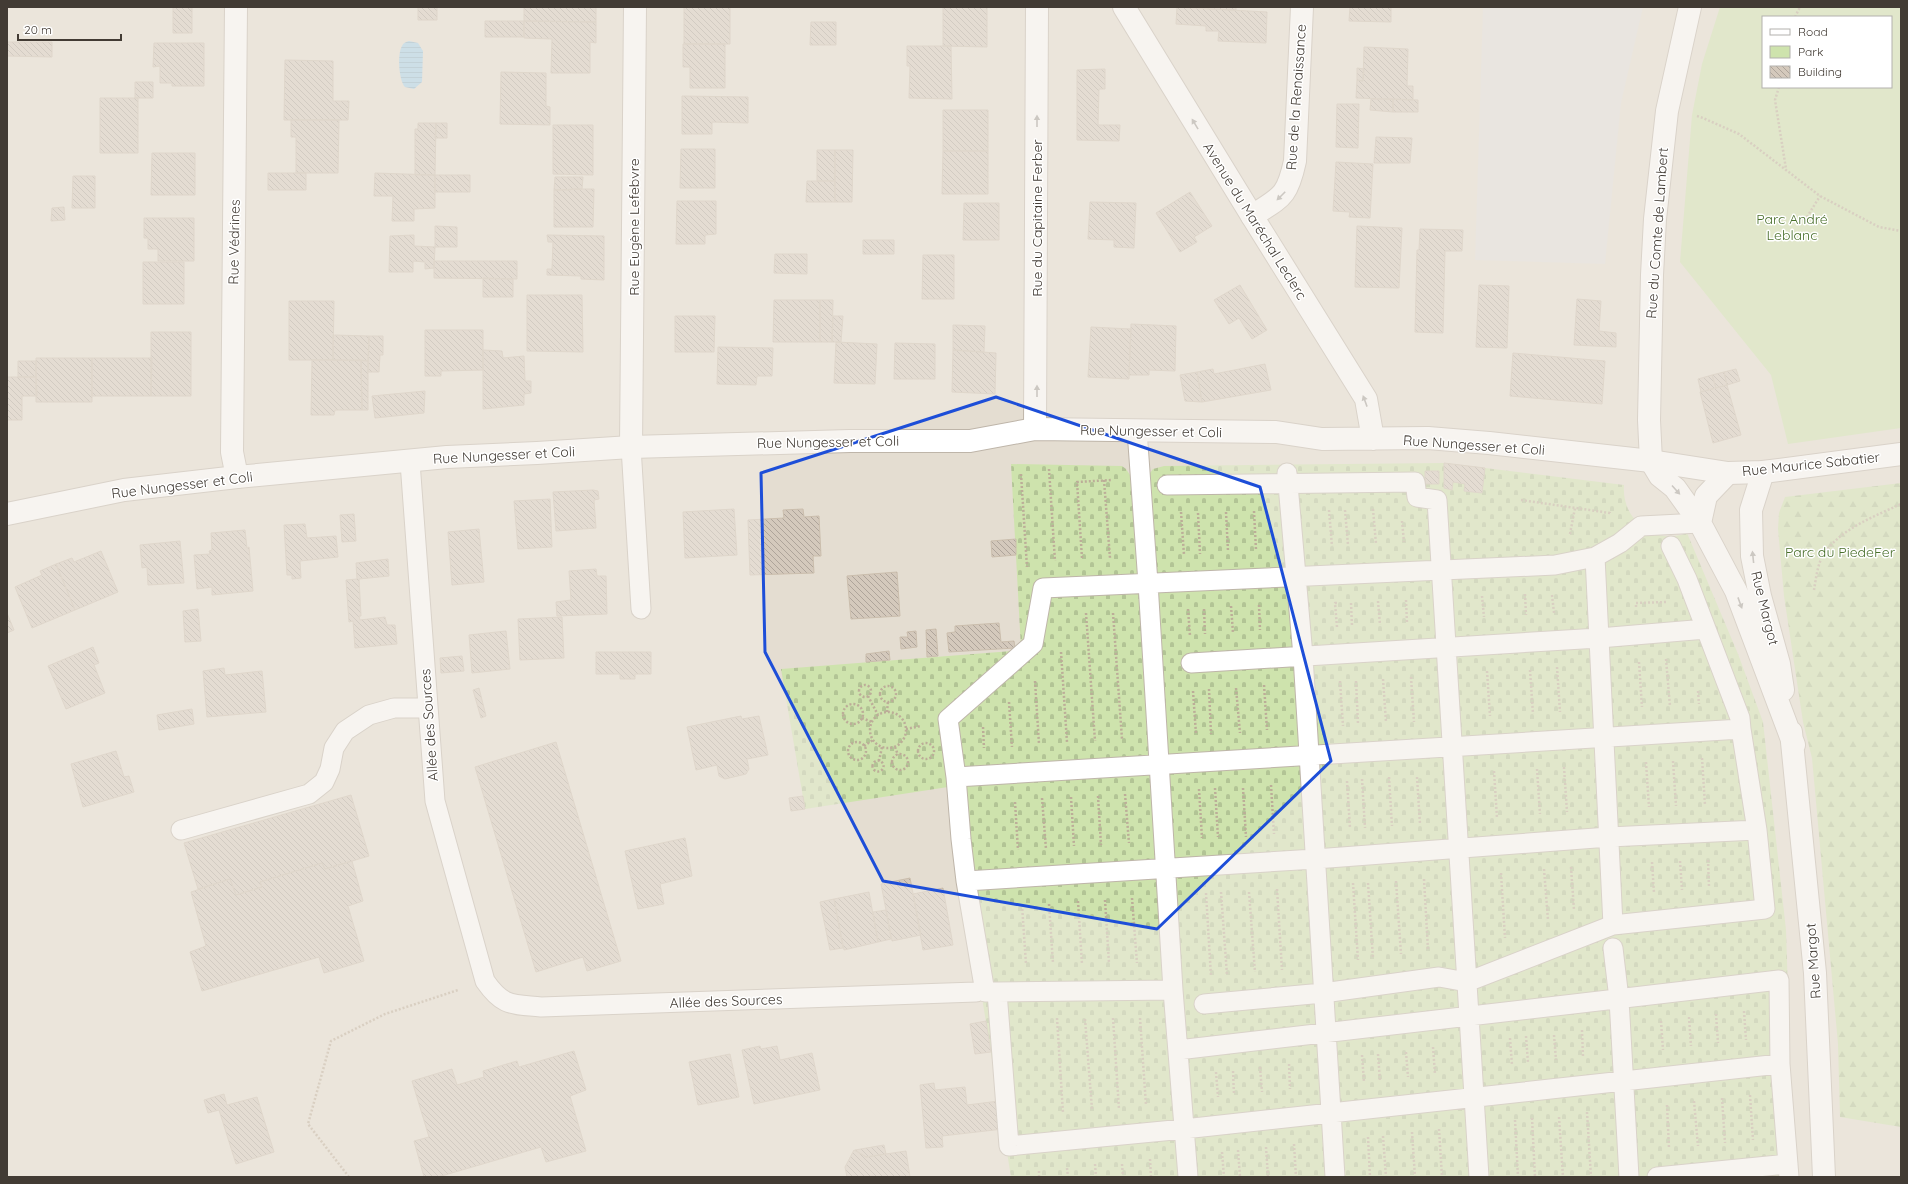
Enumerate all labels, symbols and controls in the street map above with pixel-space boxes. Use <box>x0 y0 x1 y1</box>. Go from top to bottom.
scale bar <box>18 16 121 42</box>
legend <box>1762 16 1892 88</box>
text: 20 m <box>24 22 52 37</box>
street label: Rue de la Renaissance <box>1282 23 1310 171</box>
text: Road <box>1798 24 1828 39</box>
text: Park <box>1798 44 1823 59</box>
text: Building <box>1798 64 1842 79</box>
one-way arrow <box>1034 114 1040 127</box>
one-way arrow <box>1191 119 1199 129</box>
street label: Rue du Capitaine Ferber <box>1028 139 1046 297</box>
street label: Avenue du Maréchal Leclerc <box>1199 139 1311 303</box>
street label: Rue du Comte de Lambert <box>1642 147 1672 319</box>
street label: Rue Eugène Lefebvre <box>625 158 643 296</box>
one-way arrow <box>1276 191 1285 201</box>
street label: Rue Védrines <box>224 199 244 285</box>
park label: Parc André Leblanc <box>1756 210 1828 244</box>
one-way arrow <box>1034 384 1040 397</box>
one-way arrow <box>1362 395 1368 407</box>
street label: Rue Nungesser et Coli <box>1080 421 1222 441</box>
street label: Rue Nungesser et Coli <box>1402 431 1546 459</box>
street label: Rue Nungesser et Coli <box>757 432 899 452</box>
street label: Rue Nungesser et Coli <box>433 442 575 468</box>
street label: Rue Maurice Sabatier <box>1741 448 1881 480</box>
street label: Rue Nungesser et Coli <box>110 467 254 503</box>
one-way arrow <box>1671 485 1680 496</box>
park label: Parc du PiedeFer <box>1785 543 1896 561</box>
one-way arrow <box>1750 551 1756 563</box>
street label: Rue Margot <box>1747 569 1783 647</box>
one-way arrow <box>1738 597 1744 609</box>
street label: Allée des Sources <box>416 668 442 782</box>
street label: Rue Margot <box>1801 922 1825 999</box>
street label: Allée des Sources <box>669 990 783 1012</box>

